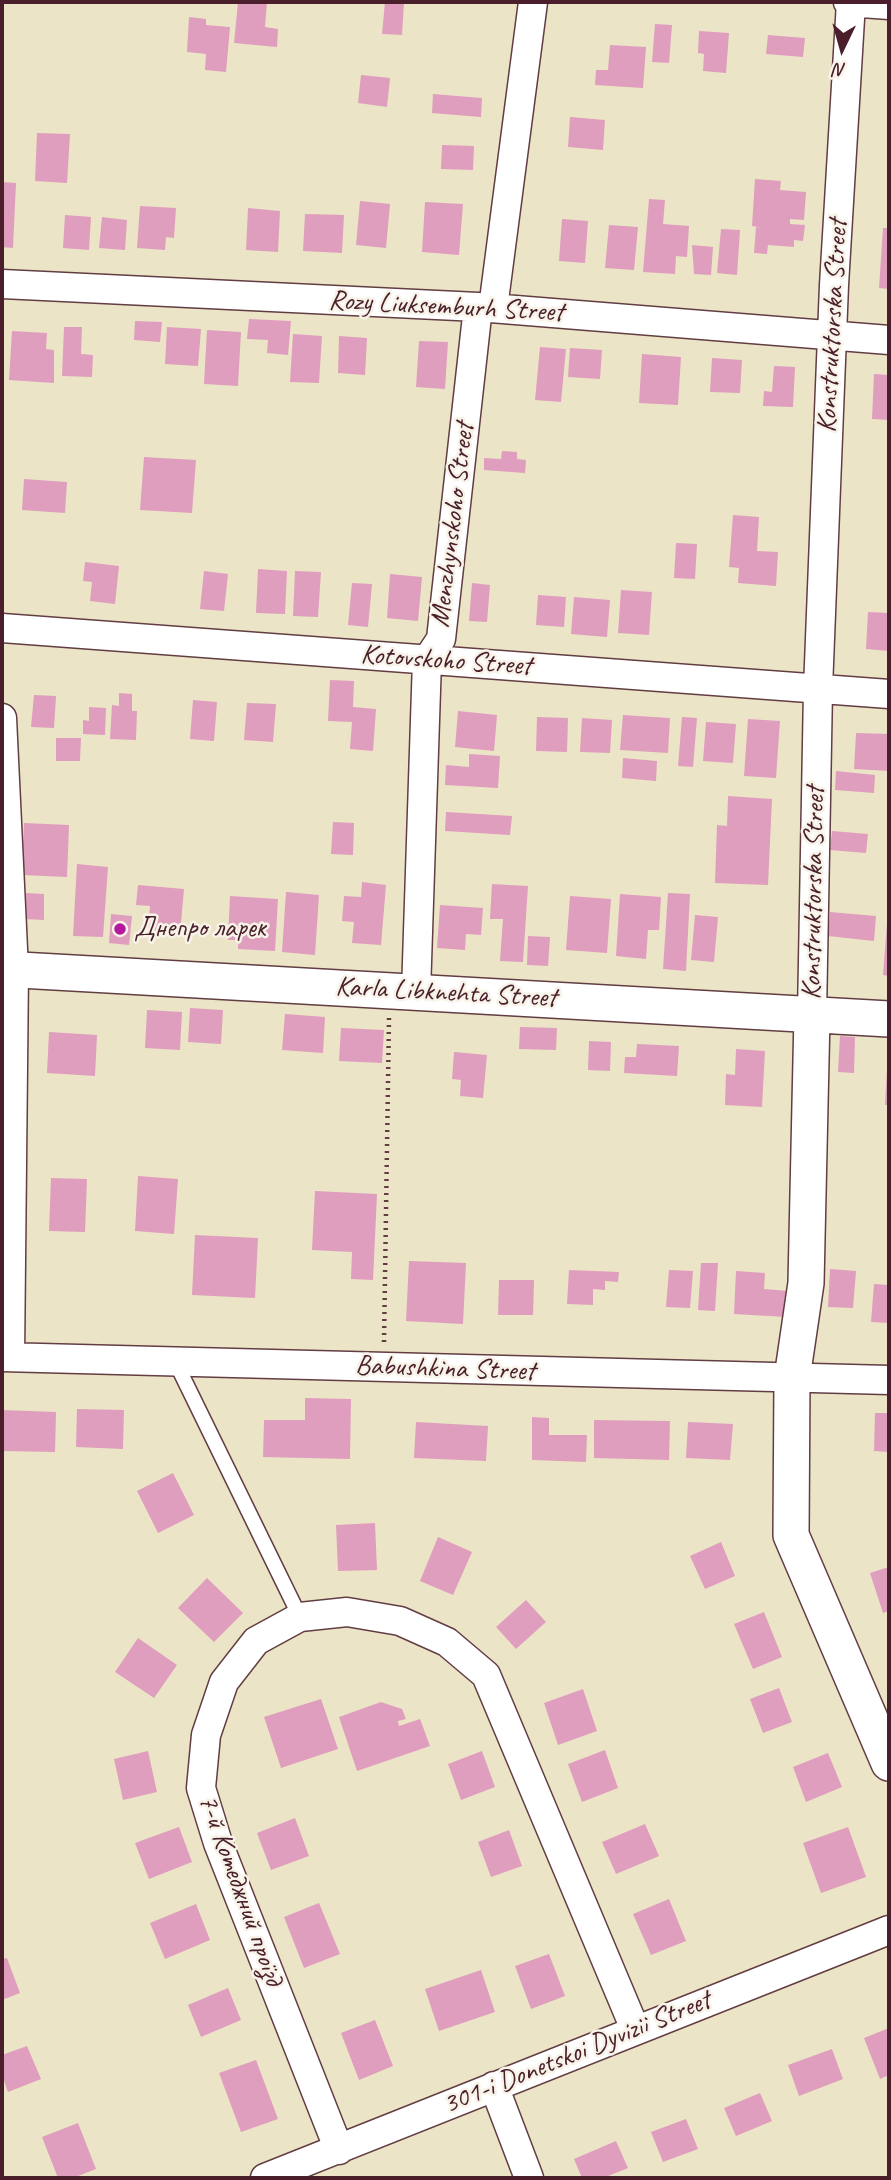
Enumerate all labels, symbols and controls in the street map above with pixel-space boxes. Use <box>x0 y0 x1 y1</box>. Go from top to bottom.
north arrow <box>807 14 877 84</box>
text: N <box>833 57 847 82</box>
street label: Konstruktorska Street <box>811 219 855 433</box>
street label: Rozy Liuksemburh Street <box>328 284 564 330</box>
street label: Menzhynskoho Street <box>424 421 482 629</box>
street label: Kotovskoho Street <box>360 638 532 684</box>
street label: Konstruktorska Street <box>795 786 833 1000</box>
place label: Днепро ларек <box>134 912 266 946</box>
marker: Днепро ларек <box>112 921 128 937</box>
street label: Karla Libknehta Street <box>335 970 557 1016</box>
street label: Babushkina Street <box>355 1349 535 1389</box>
street label: 7-й Котеджний проїзд <box>190 1790 290 1990</box>
street label: 301-i Donetskoi Dyvizii Street <box>438 1984 716 2122</box>

